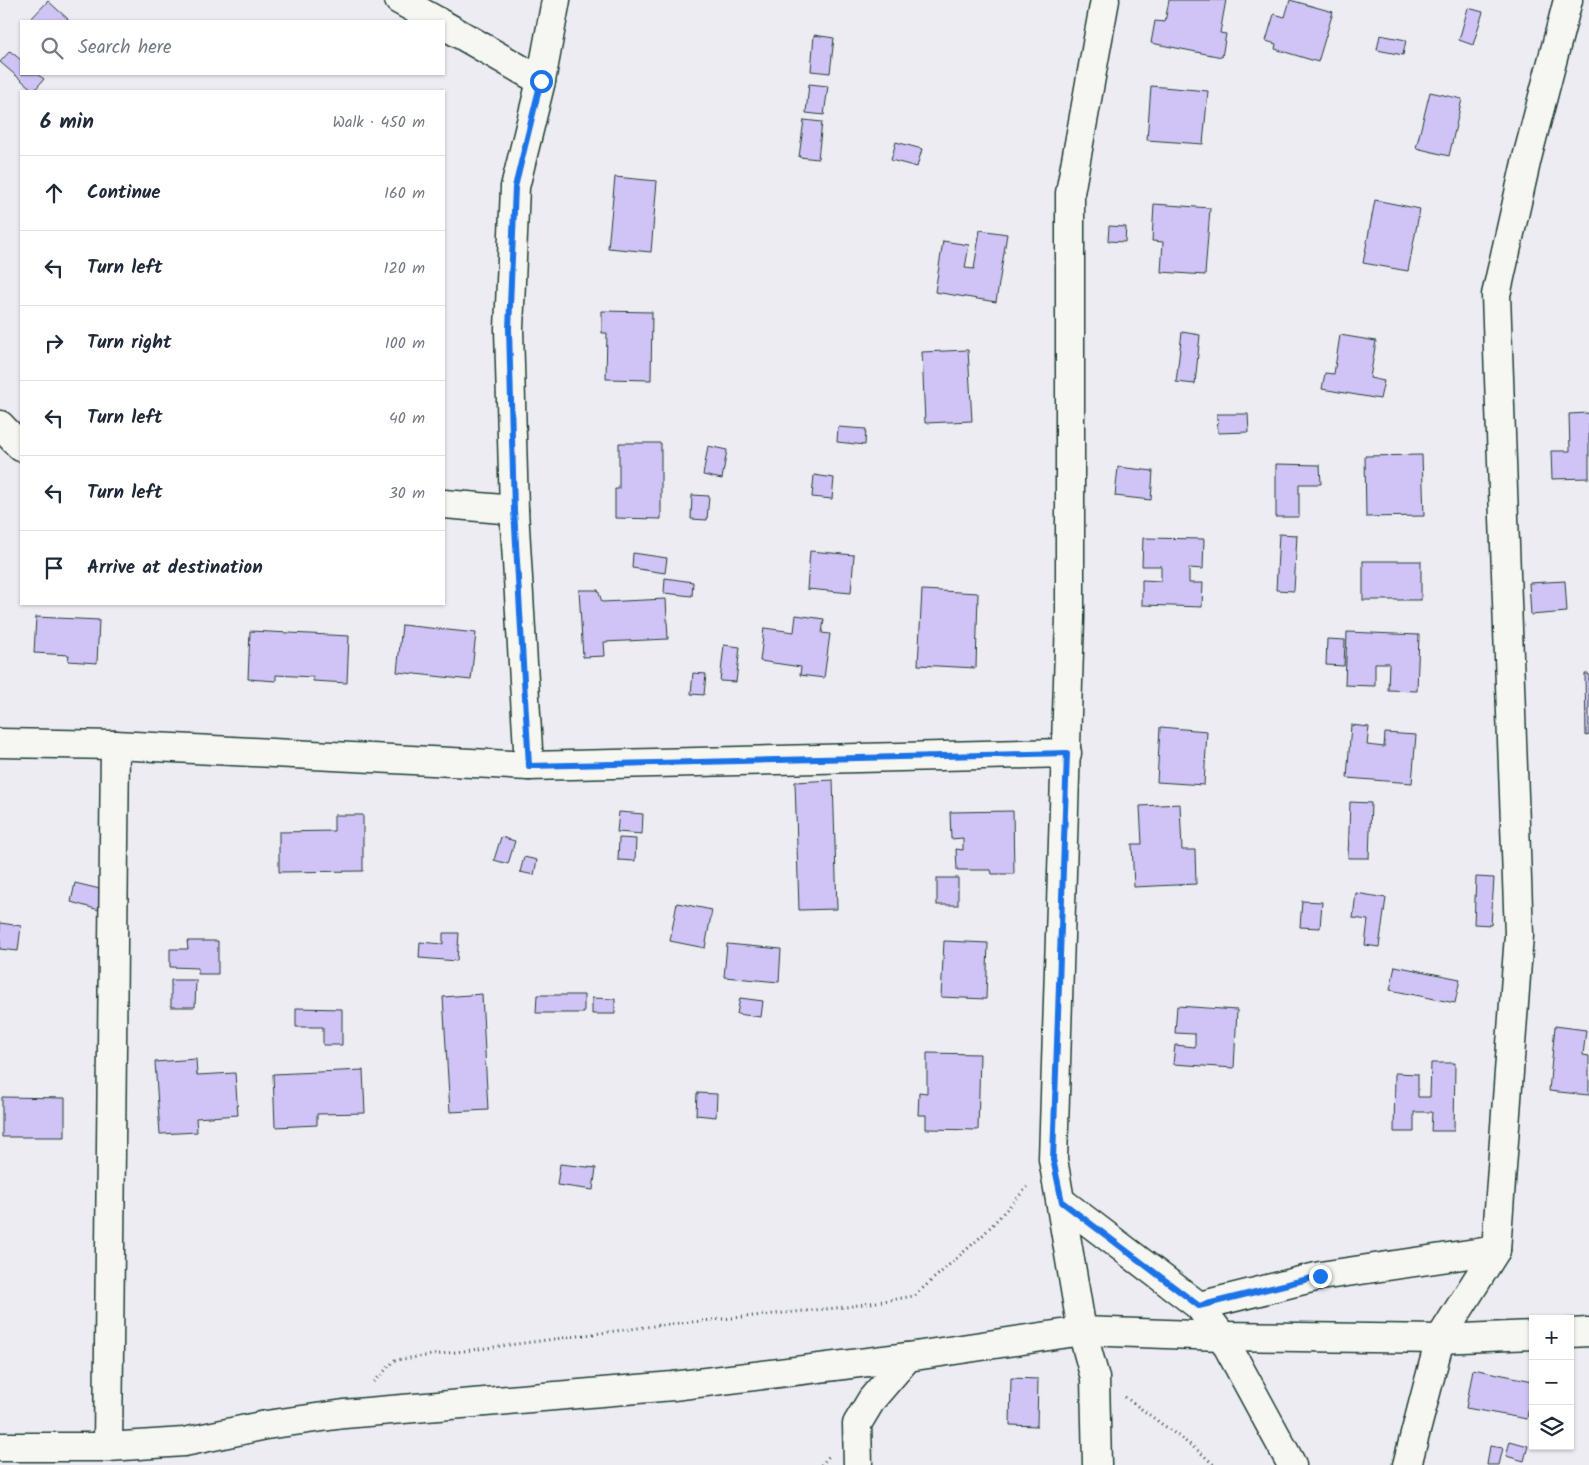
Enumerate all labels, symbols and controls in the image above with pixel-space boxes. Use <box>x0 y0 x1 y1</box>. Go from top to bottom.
search box <box>20 20 445 75</box>
text: Search here <box>78 33 172 63</box>
icon: search <box>38 34 66 62</box>
route start <box>530 70 553 93</box>
text: 6 min <box>40 106 94 139</box>
text: Walk · 450 m <box>332 110 425 135</box>
text: Continue <box>87 178 160 208</box>
icon: ahead <box>40 179 68 207</box>
text: 160 m <box>384 181 425 206</box>
text: Turn left <box>87 253 162 283</box>
icon: left <box>40 254 68 282</box>
text: 120 m <box>384 256 425 281</box>
text: Turn right <box>87 328 172 358</box>
icon: right <box>40 329 68 357</box>
text: 100 m <box>385 331 425 356</box>
text: Turn left <box>87 403 162 433</box>
icon: left <box>40 404 68 432</box>
text: 40 m <box>389 406 425 431</box>
text: Turn left <box>87 478 162 508</box>
icon: left <box>40 479 68 507</box>
text: 30 m <box>389 481 425 506</box>
text: Arrive at destination <box>87 553 263 583</box>
icon: arrive <box>40 554 68 582</box>
route end <box>1309 1265 1332 1288</box>
map controls <box>1529 1315 1574 1450</box>
button: + <box>1529 1315 1574 1360</box>
button: − <box>1529 1360 1574 1405</box>
button: layers <box>1529 1405 1574 1450</box>

